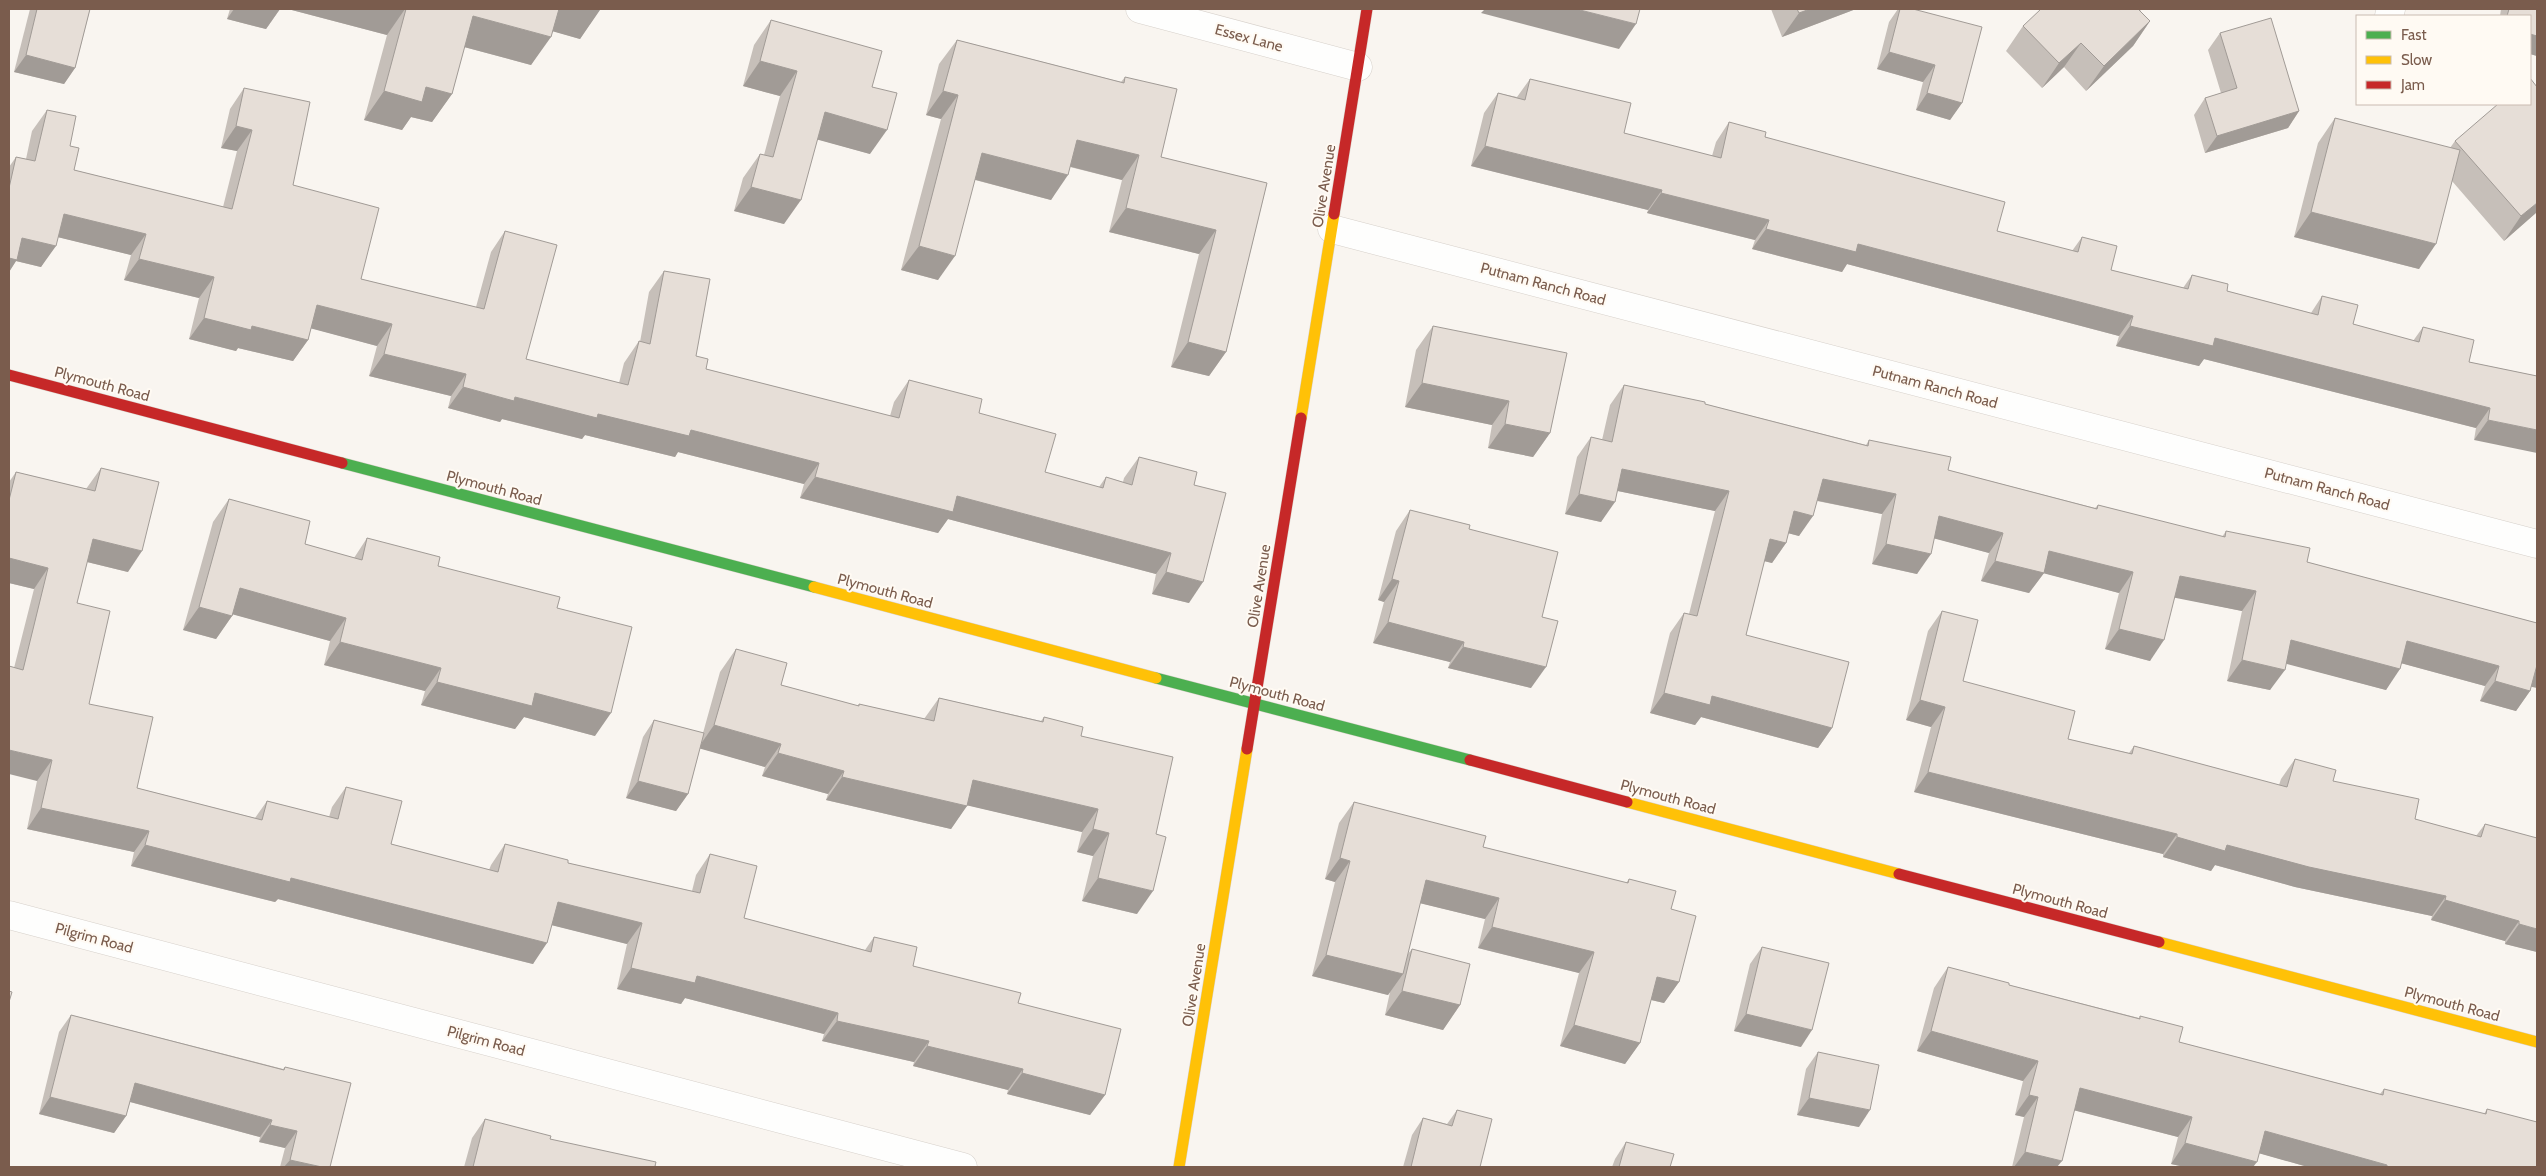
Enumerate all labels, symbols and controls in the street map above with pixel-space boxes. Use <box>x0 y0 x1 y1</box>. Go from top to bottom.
legend <box>2356 15 2531 105</box>
street label: Essex Lane <box>1213 20 1285 56</box>
text: Fast <box>2401 26 2426 44</box>
text: Slow <box>2401 51 2432 69</box>
text: Jam <box>2400 76 2425 94</box>
street label: Olive Avenue <box>1309 143 1340 229</box>
street label: Putnam Ranch Road <box>1478 259 1608 309</box>
street label: Putnam Ranch Road <box>1870 362 2000 412</box>
street label: Plymouth Road <box>52 363 152 405</box>
street label: Putnam Ranch Road <box>2262 464 2392 514</box>
street label: Plymouth Road <box>444 467 544 509</box>
street label: Olive Avenue <box>1244 543 1275 629</box>
street label: Plymouth Road <box>835 570 935 612</box>
street label: Plymouth Road <box>1227 673 1327 715</box>
street label: Plymouth Road <box>1618 776 1718 818</box>
street label: Plymouth Road <box>2010 880 2110 922</box>
street label: Pilgrim Road <box>53 919 135 957</box>
street label: Olive Avenue <box>1179 942 1210 1028</box>
street label: Plymouth Road <box>2402 983 2502 1025</box>
street label: Pilgrim Road <box>445 1022 527 1060</box>

